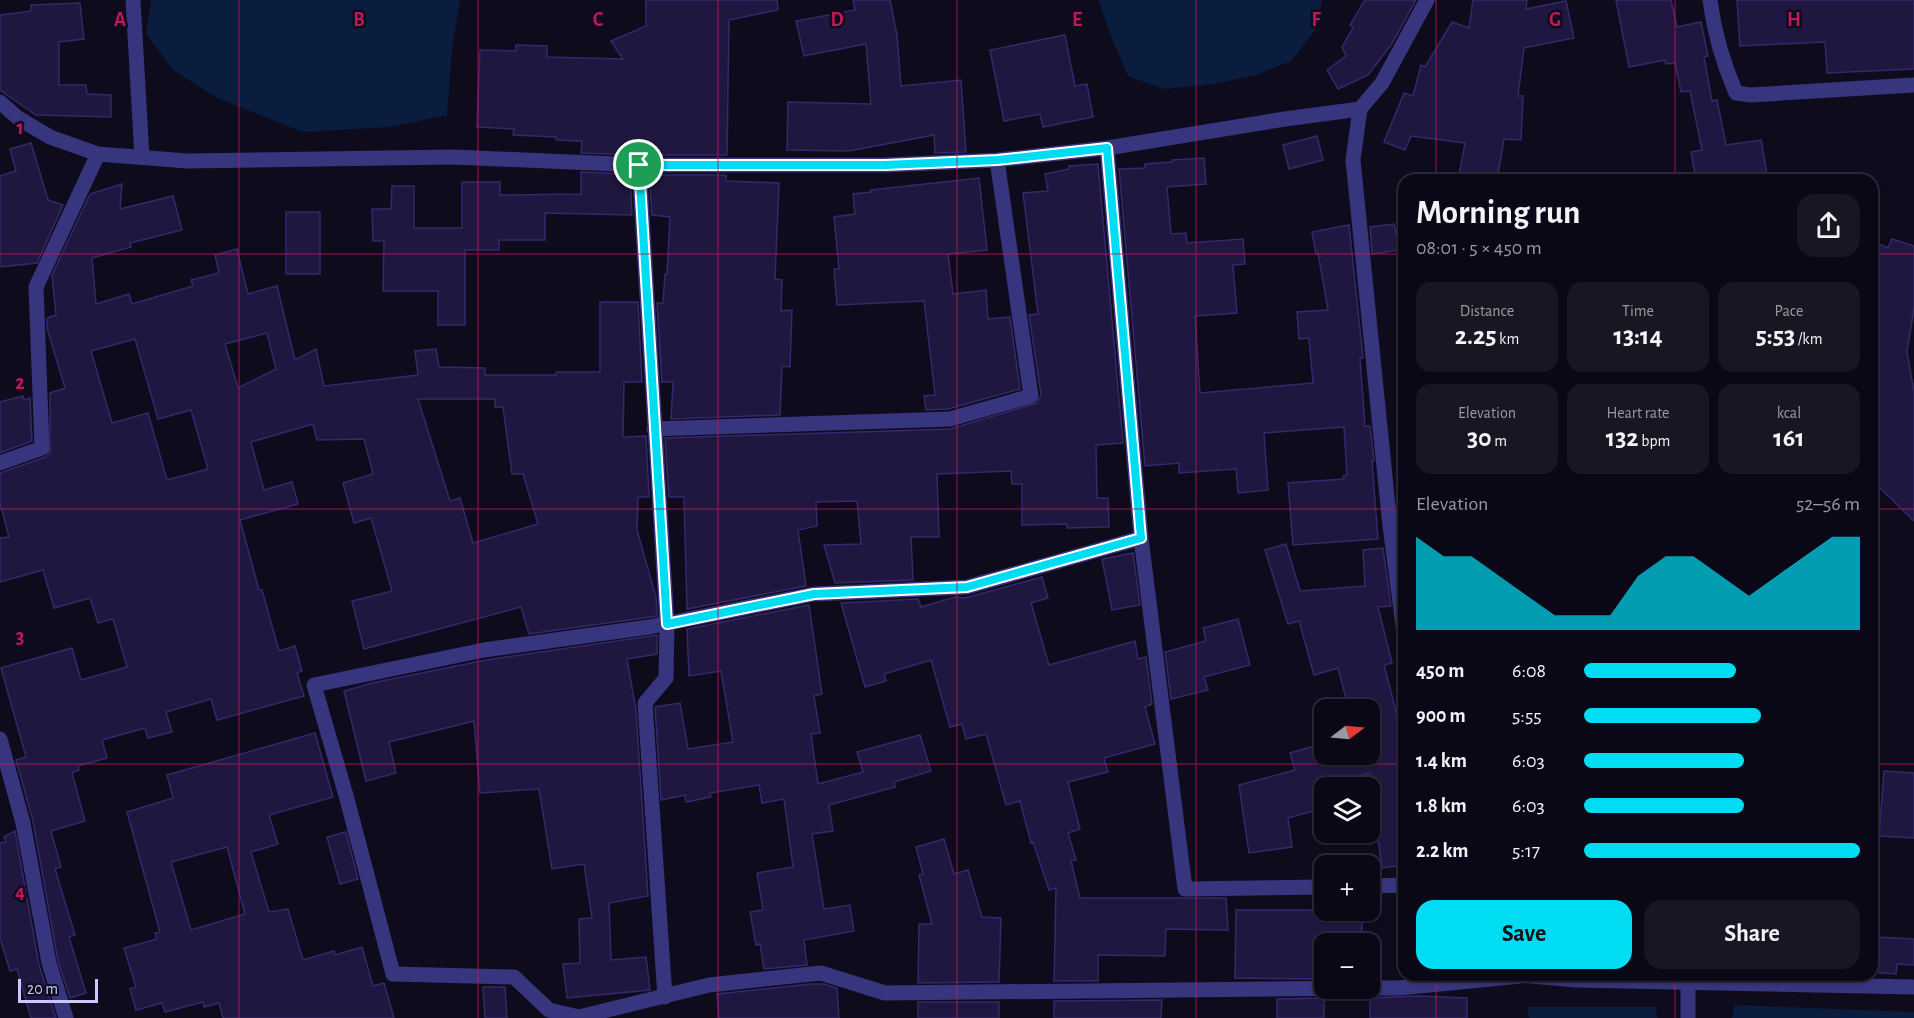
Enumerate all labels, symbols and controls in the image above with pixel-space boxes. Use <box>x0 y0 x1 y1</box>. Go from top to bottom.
text: A <box>114 10 126 30</box>
text: B <box>353 10 365 30</box>
text: C <box>593 10 604 30</box>
text: D <box>830 10 844 30</box>
text: E <box>1072 10 1082 30</box>
text: F <box>1311 10 1321 30</box>
text: G <box>1549 10 1561 30</box>
text: H <box>1787 10 1801 30</box>
text: 1 <box>16 118 24 138</box>
pin <box>613 139 664 190</box>
icon: arrive <box>622 148 655 181</box>
button: share <box>1797 194 1860 257</box>
text: Morning run <box>1416 197 1580 230</box>
text: 08:01 · 5 × 450 m <box>1416 238 1542 258</box>
text: Distance <box>1460 303 1514 319</box>
text: Time <box>1622 303 1654 319</box>
text: Pace <box>1775 303 1803 319</box>
text: 2.25 <box>1455 323 1496 349</box>
text: 13:14 <box>1614 323 1662 349</box>
text: 5:53 <box>1756 323 1795 349</box>
text: km <box>1496 331 1519 347</box>
text: /km <box>1795 331 1822 347</box>
text: 2 <box>15 373 25 393</box>
text: Elevation <box>1458 405 1516 421</box>
text: Heart rate <box>1607 405 1669 421</box>
text: kcal <box>1777 405 1801 421</box>
text: 30 <box>1467 425 1492 451</box>
text: 132 <box>1606 425 1639 451</box>
text: 161 <box>1773 425 1805 451</box>
text: m <box>1492 433 1507 449</box>
text: bpm <box>1639 433 1670 449</box>
text: Elevation <box>1416 494 1488 514</box>
text: 52–56 m <box>1796 494 1860 514</box>
text: 3 <box>16 627 24 647</box>
text: 450 m <box>1416 661 1464 681</box>
text: 6:08 <box>1512 661 1546 681</box>
north arrow <box>1314 699 1380 765</box>
map controls <box>1314 699 1380 999</box>
text: 900 m <box>1416 706 1466 726</box>
text: 5:55 <box>1512 706 1542 726</box>
text: 1.4 km <box>1416 751 1467 771</box>
text: 6:03 <box>1512 751 1545 771</box>
button: layers <box>1314 777 1380 843</box>
text: 1.8 km <box>1416 796 1467 816</box>
text: 6:03 <box>1512 796 1545 816</box>
text: 2.2 km <box>1416 841 1468 861</box>
text: 5:17 <box>1512 841 1540 861</box>
button: + <box>1314 855 1380 921</box>
text: 4 <box>15 882 25 902</box>
button: Save <box>1416 900 1632 969</box>
button: Share <box>1644 900 1860 969</box>
button: − <box>1314 933 1380 999</box>
scale bar <box>18 976 98 1004</box>
text: 20 m <box>27 981 58 997</box>

